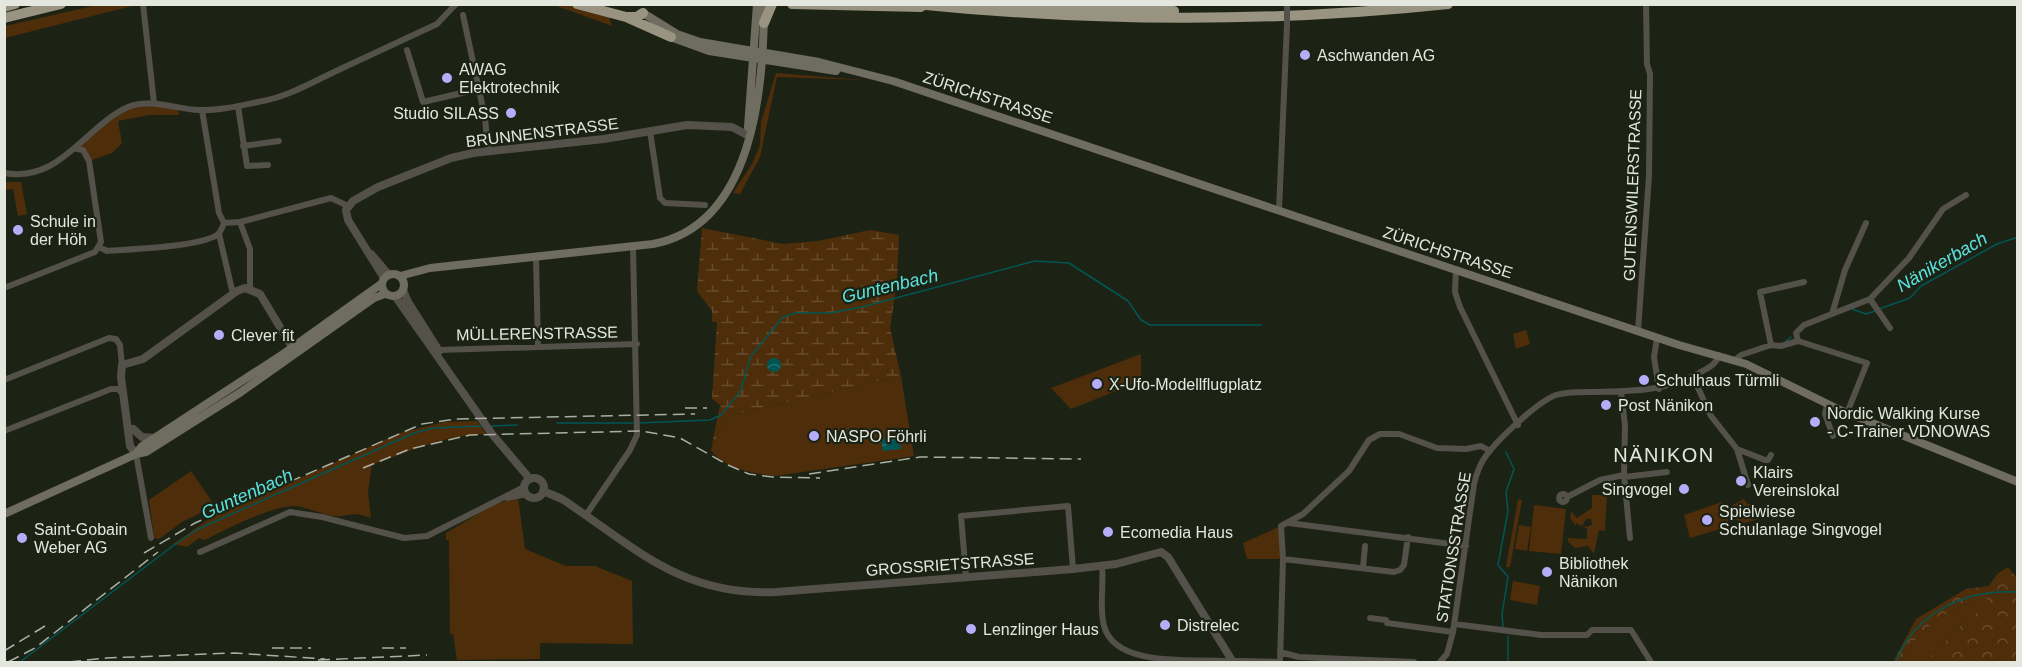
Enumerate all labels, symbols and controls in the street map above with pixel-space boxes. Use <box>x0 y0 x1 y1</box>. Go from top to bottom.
place label: Aschwanden AG <box>1317 47 1435 64</box>
marker: Aschwanden AG <box>1298 48 1312 62</box>
place label: AWAG Elektrotechnik <box>459 61 560 96</box>
street label: ZÜRICHSTRASSE <box>921 69 1055 126</box>
marker: AWAG Elektrotechnik <box>440 71 454 85</box>
street label: GUTENSWILERSTRASSE <box>1621 89 1644 281</box>
place label: Studio SILASS <box>393 105 499 122</box>
marker: Studio SILASS <box>504 106 518 120</box>
street label: BRUNNENSTRASSE <box>465 115 619 150</box>
place label: Schule in der Höh <box>30 213 96 248</box>
marker: Schule in der Höh <box>11 223 25 237</box>
street label: ZÜRICHSTRASSE <box>1381 224 1515 281</box>
water label: Nänikerbach <box>1893 228 1991 296</box>
water label: Guntenbach <box>840 265 940 307</box>
street label: MÜLLERENSTRASSE <box>456 324 618 343</box>
place label: Clever fit <box>231 327 295 344</box>
marker: Clever fit <box>212 328 226 342</box>
place label: Schulhaus Türmli <box>1656 372 1779 389</box>
marker: Schulhaus Türmli <box>1637 373 1651 387</box>
place label: X-Ufo-Modellflugplatz <box>1109 376 1262 393</box>
marker: X-Ufo-Modellflugplatz <box>1090 377 1104 391</box>
place label: Post Nänikon <box>1618 397 1713 414</box>
marker: Post Nänikon <box>1599 398 1613 412</box>
place label: Nordic Walking Kurse - C-Trainer VDNOWAS <box>1827 405 1990 440</box>
marker: Nordic Walking Kurse - C-Trainer VDNOWAS <box>1808 415 1822 429</box>
place label: NASPO Föhrli <box>826 428 926 445</box>
marker: NASPO Föhrli <box>807 429 821 443</box>
district label: NÄNIKON <box>1613 444 1715 466</box>
place label: Klairs Vereinslokal <box>1753 464 1839 499</box>
water label: Guntenbach <box>198 465 296 523</box>
street label: STATIONSSTRASSE <box>1433 471 1474 624</box>
marker: Klairs Vereinslokal <box>1734 474 1748 488</box>
place label: Singvogel <box>1602 481 1672 498</box>
marker: Singvogel <box>1677 482 1691 496</box>
place label: Spielwiese Schulanlage Singvogel <box>1719 503 1882 538</box>
marker: Spielwiese Schulanlage Singvogel <box>1700 513 1714 527</box>
place label: Saint-Gobain Weber AG <box>34 521 127 556</box>
place label: Ecomedia Haus <box>1120 524 1233 541</box>
marker: Ecomedia Haus <box>1101 525 1115 539</box>
marker: Saint-Gobain Weber AG <box>15 531 29 545</box>
street label: GROSSRIETSTRASSE <box>865 550 1035 579</box>
place label: Bibliothek Nänikon <box>1559 555 1629 590</box>
marker: Bibliothek Nänikon <box>1540 565 1554 579</box>
place label: Distrelec <box>1177 617 1239 634</box>
marker: Distrelec <box>1158 618 1172 632</box>
place label: Lenzlinger Haus <box>983 621 1099 638</box>
marker: Lenzlinger Haus <box>964 622 978 636</box>

